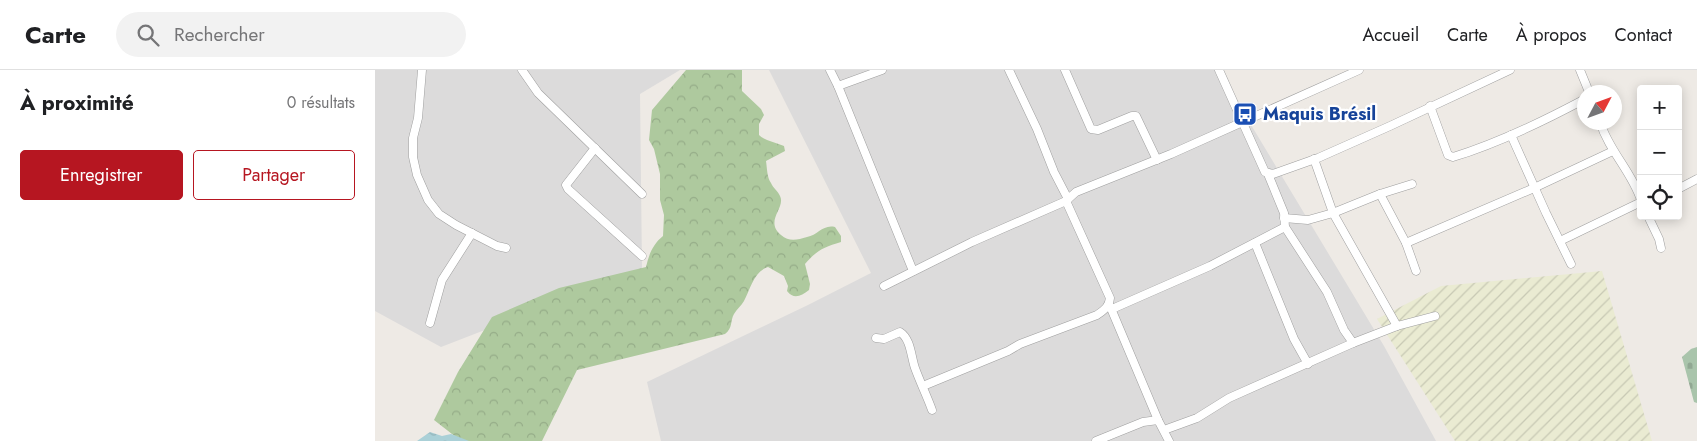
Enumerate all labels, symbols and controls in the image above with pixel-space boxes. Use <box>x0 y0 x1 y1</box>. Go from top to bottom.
search box <box>116 12 466 57</box>
text: Carte <box>25 17 86 52</box>
icon: search <box>134 21 162 49</box>
text: Rechercher <box>174 21 265 48</box>
text: Accueil <box>1362 22 1419 48</box>
text: Carte <box>1447 22 1488 48</box>
text: À propos <box>1516 22 1586 48</box>
text: Contact <box>1614 22 1672 48</box>
north arrow <box>1577 85 1622 130</box>
map controls <box>1637 85 1682 220</box>
button: + <box>1637 85 1682 130</box>
text: À proximité <box>20 88 134 118</box>
text: 0 résultats <box>287 91 355 114</box>
bus stop icon: Maquis Brésil <box>1232 101 1258 127</box>
place label: Maquis Brésil <box>1263 101 1376 127</box>
button: − <box>1637 130 1682 175</box>
button: Enregistrer <box>20 150 183 200</box>
button: Partager <box>193 150 355 200</box>
button: locate <box>1637 175 1682 220</box>

